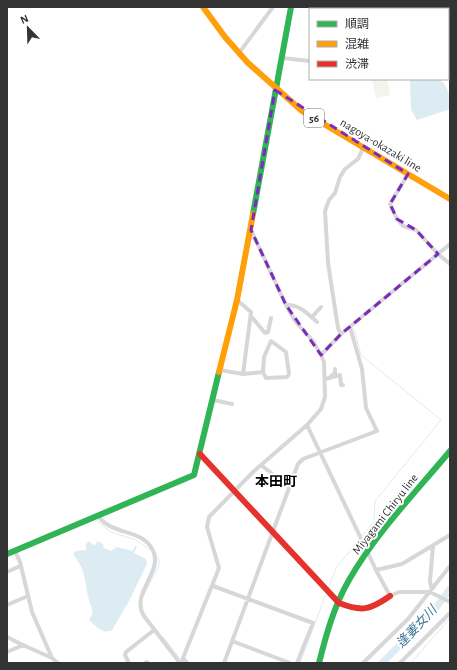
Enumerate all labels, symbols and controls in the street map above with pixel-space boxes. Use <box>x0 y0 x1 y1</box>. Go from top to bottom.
north arrow <box>8 8 48 48</box>
legend <box>309 8 449 80</box>
text: N <box>19 13 30 26</box>
text: 順調 <box>345 18 369 30</box>
text: 混雑 <box>345 37 369 50</box>
text: 渋滞 <box>345 58 369 70</box>
road number: 56 <box>304 109 324 127</box>
street label: nagoya-okazaki line <box>338 116 424 175</box>
street label: Miyagami Chiryu line <box>350 471 421 557</box>
district label: 本田町 <box>255 474 297 489</box>
water label: 逢妻女川 <box>394 601 441 650</box>

